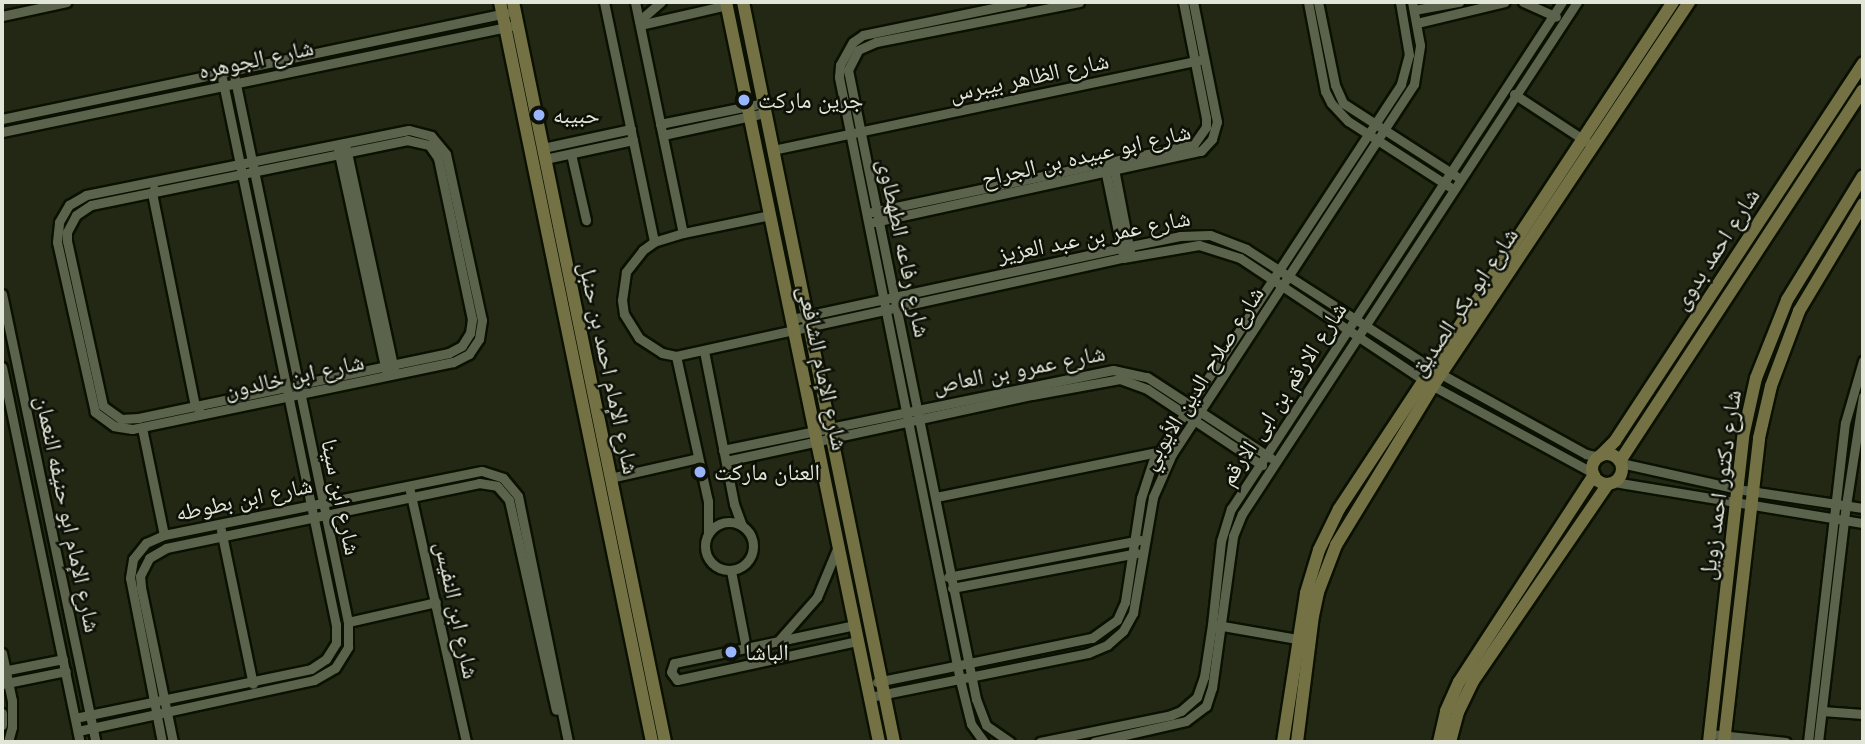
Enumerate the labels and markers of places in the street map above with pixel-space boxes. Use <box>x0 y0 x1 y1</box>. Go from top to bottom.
place label: جرين ماركت <box>758 86 863 114</box>
marker: جرين ماركت <box>736 92 752 108</box>
place label: حبيبه <box>553 101 600 129</box>
marker: حبيبه <box>531 107 547 123</box>
place label: العنان ماركت <box>714 458 820 486</box>
marker: العنان ماركت <box>692 464 708 480</box>
place label: الباشا <box>745 638 789 666</box>
marker: الباشا <box>723 644 739 660</box>

